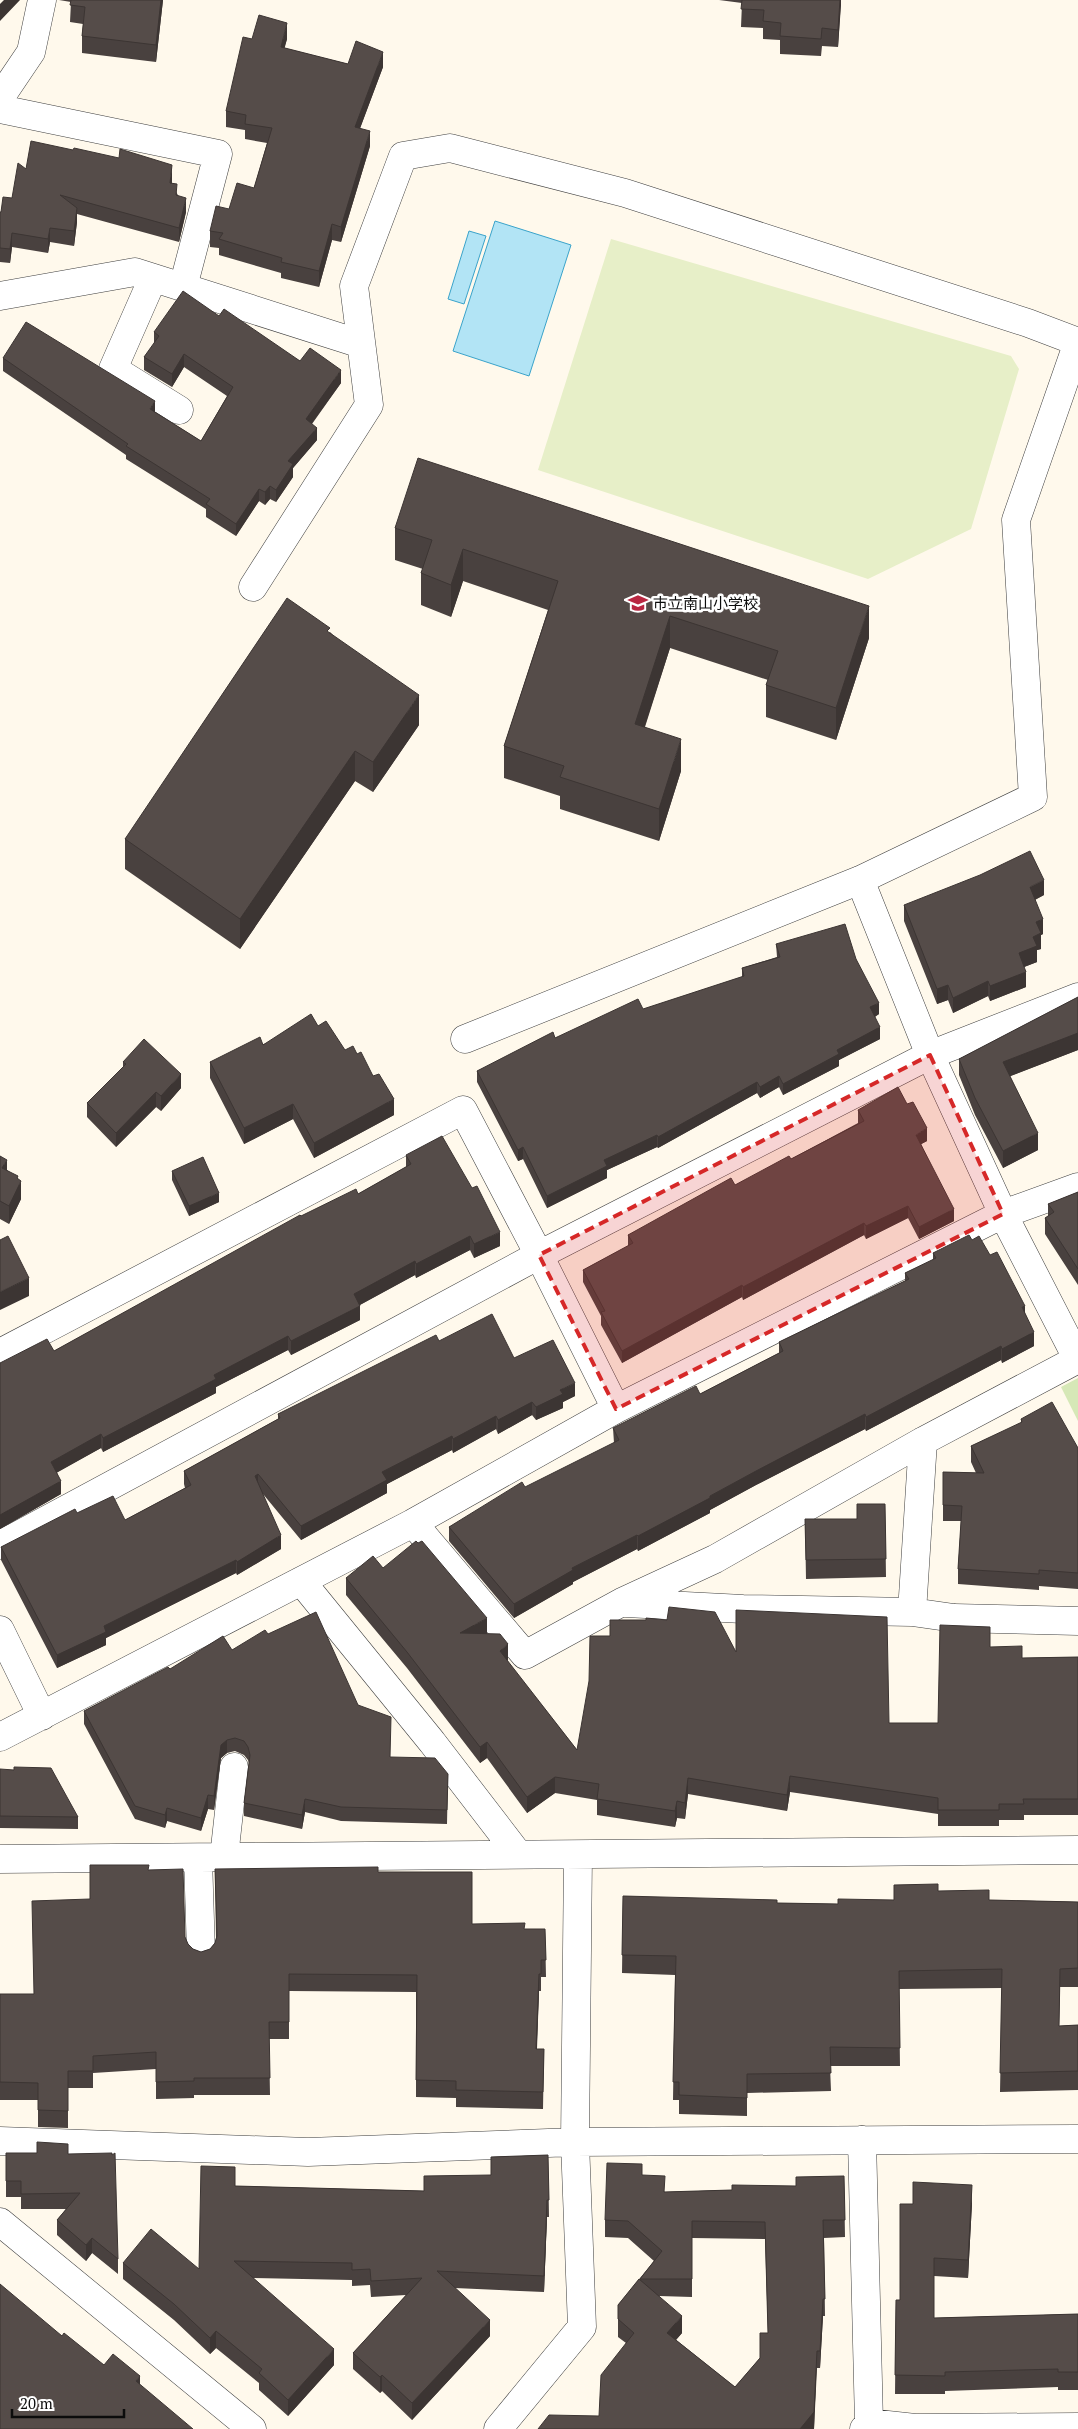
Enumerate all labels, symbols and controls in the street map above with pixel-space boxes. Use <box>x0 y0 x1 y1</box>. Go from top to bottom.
school or university icon: 市立南山小学校 <box>627 592 649 614</box>
place label: 市立南山小学校 <box>653 593 758 613</box>
scale bar <box>12 2386 125 2418</box>
text: 20 m <box>20 2393 53 2413</box>

